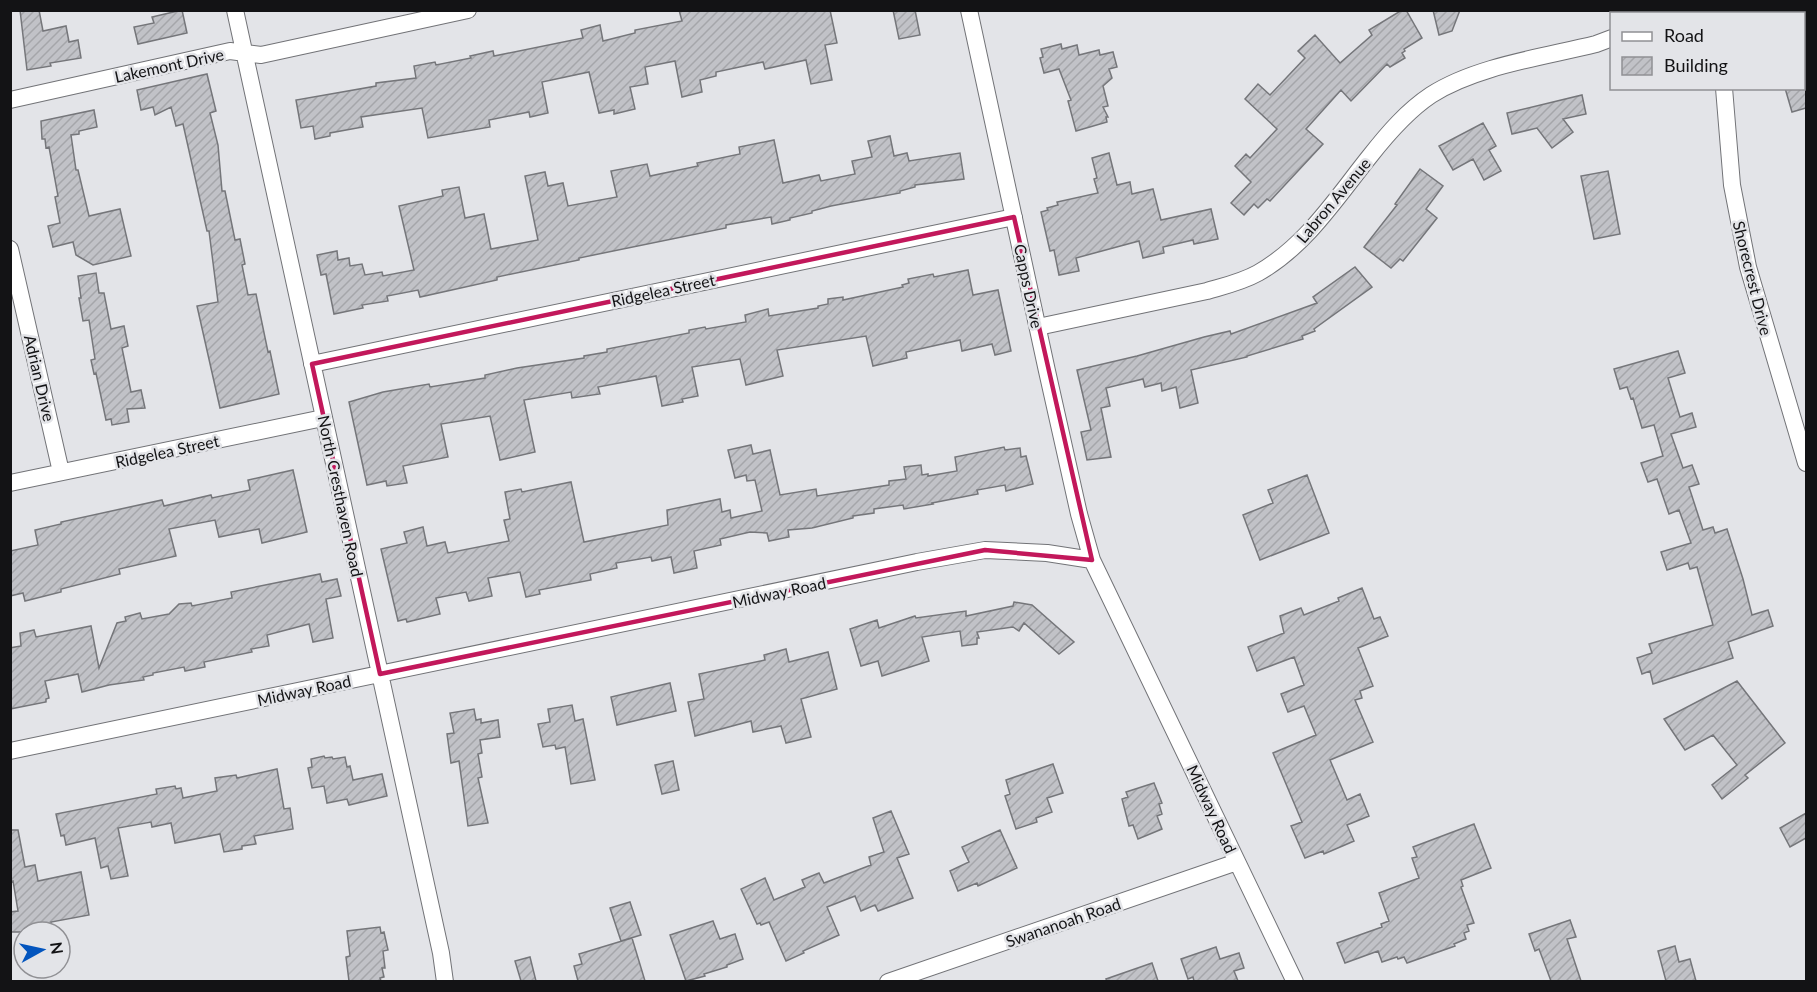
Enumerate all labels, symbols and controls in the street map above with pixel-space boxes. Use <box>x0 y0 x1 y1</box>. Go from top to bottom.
legend <box>1610 12 1805 90</box>
text: Road <box>1664 24 1704 46</box>
street label: Lakemont Drive <box>113 44 225 86</box>
text: Building <box>1664 54 1728 76</box>
street label: Labron Avenue <box>1292 154 1374 246</box>
street label: Shorecrest Drive <box>1730 219 1776 337</box>
street label: Capps Drive <box>1011 242 1047 330</box>
street label: Ridgelea Street <box>609 270 717 310</box>
street label: Adrian Drive <box>21 333 59 423</box>
street label: North Cresthaven Road <box>315 414 367 578</box>
street label: Ridgelea Street <box>113 431 221 471</box>
street label: Midway Road <box>730 573 828 611</box>
street label: Midway Road <box>255 671 353 709</box>
street label: Midway Road <box>1183 762 1241 856</box>
street label: Swananoah Road <box>1003 893 1123 951</box>
north arrow <box>12 920 72 980</box>
text: N <box>47 940 68 955</box>

